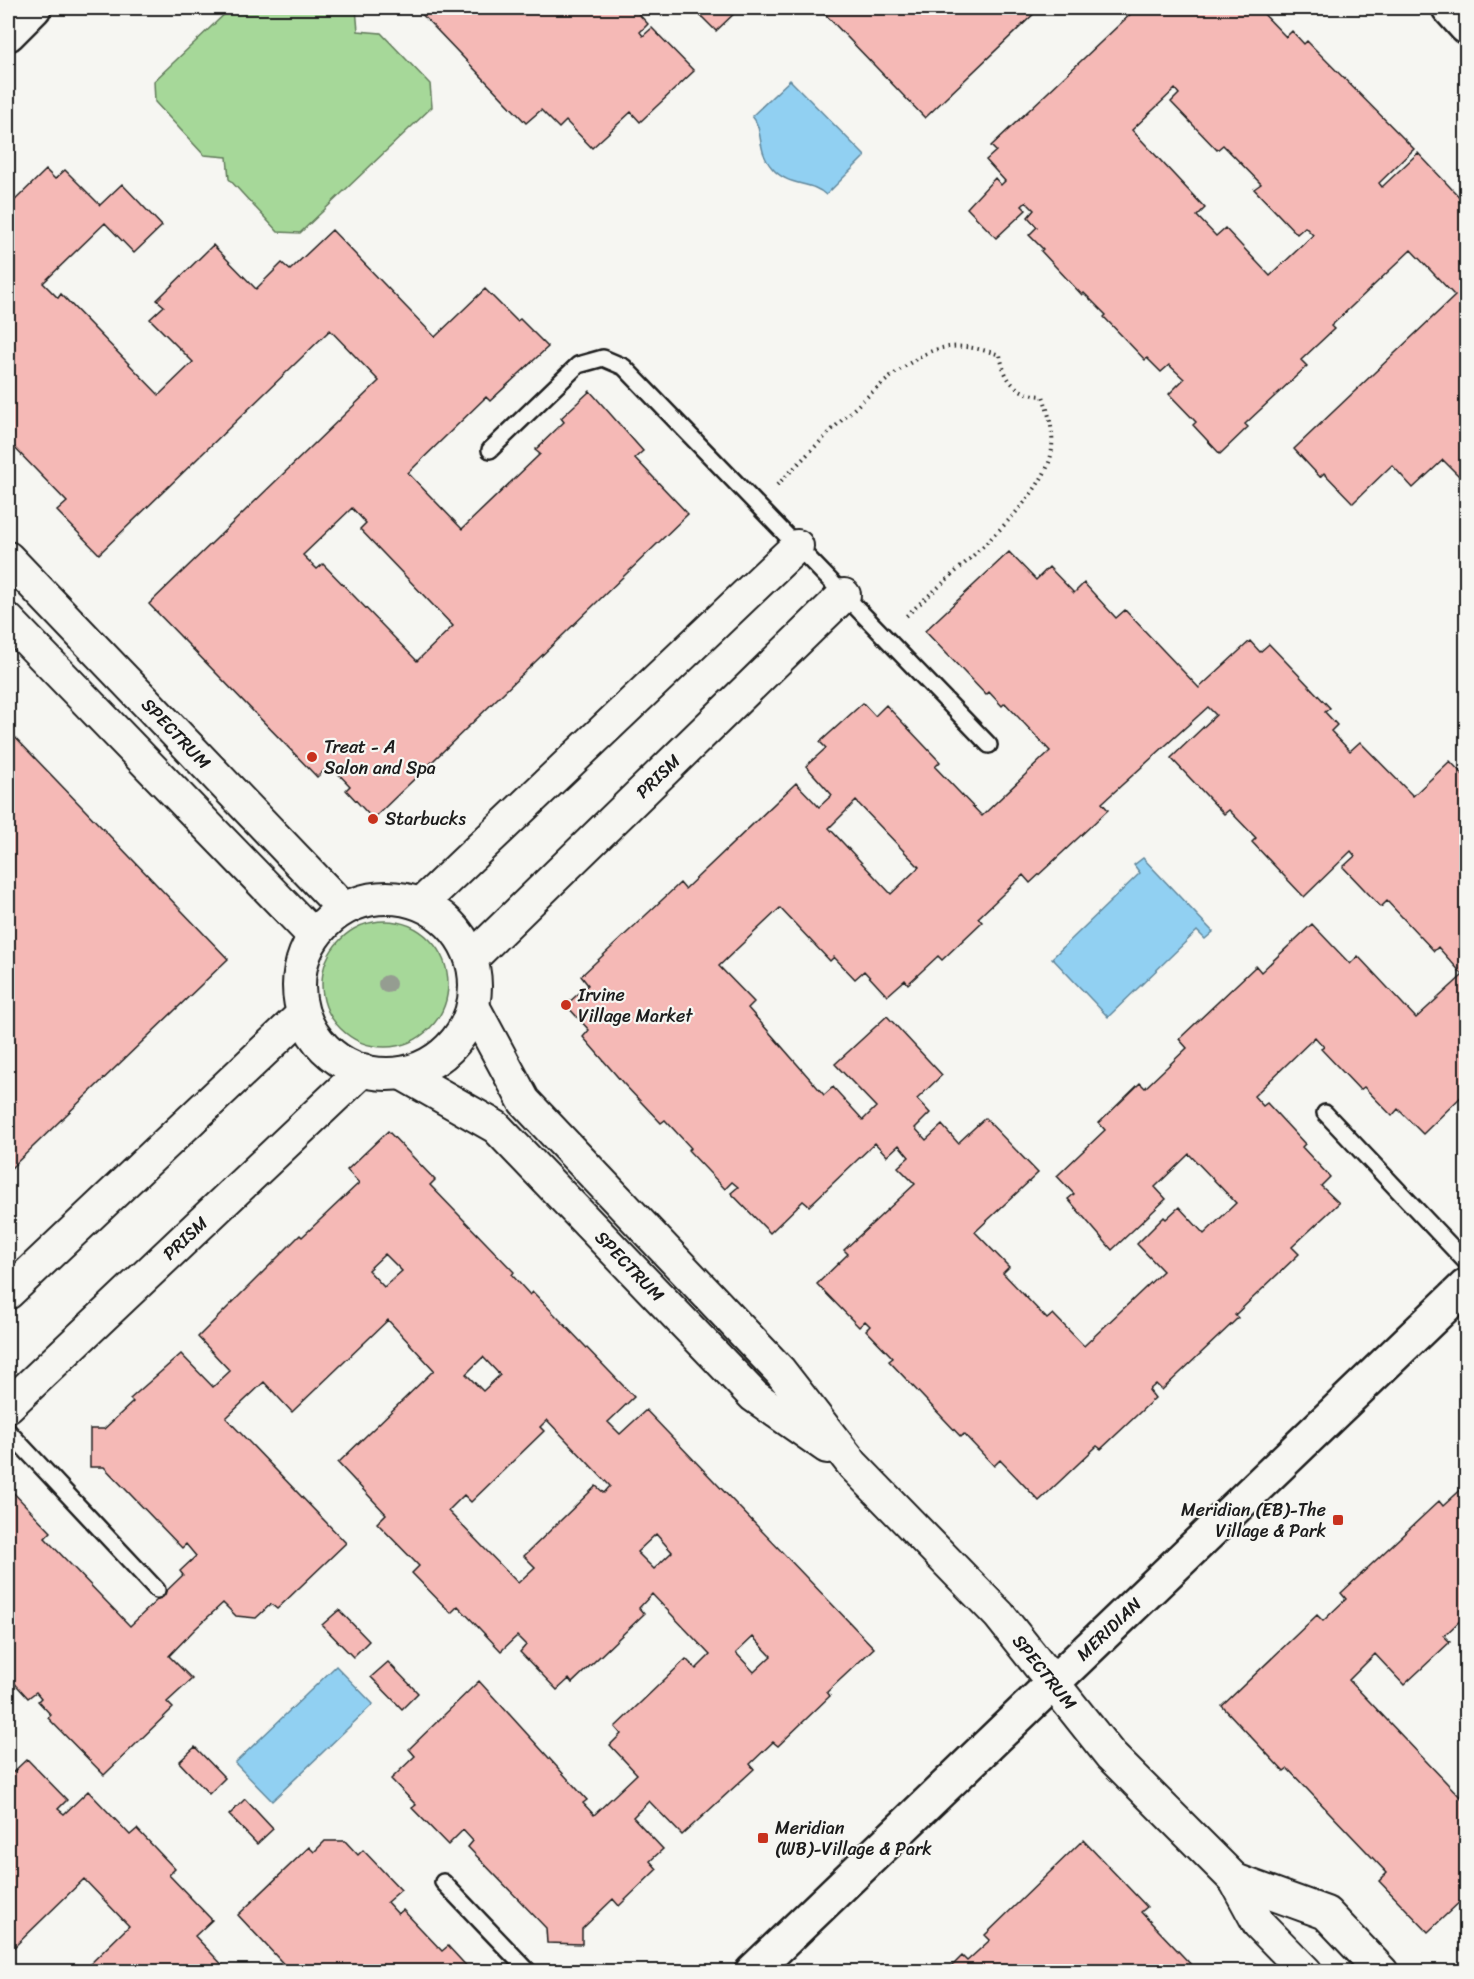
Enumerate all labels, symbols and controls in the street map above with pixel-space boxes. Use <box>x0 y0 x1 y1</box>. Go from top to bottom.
street label: SPECTRUM <box>133 690 219 777</box>
place label: Treat - A Salon and Spa <box>324 731 436 784</box>
street label: PRISM <box>628 746 689 806</box>
marker: Treat - A Salon and Spa <box>305 750 319 764</box>
place label: Starbucks <box>385 803 466 835</box>
marker: Starbucks <box>366 812 380 826</box>
place label: Irvine Village Market <box>577 979 693 1032</box>
marker: Irvine Village Market <box>559 998 573 1012</box>
street label: PRISM <box>155 1208 216 1268</box>
street label: SPECTRUM <box>587 1223 673 1310</box>
place label: Meridian (EB)-The Village & Park <box>1181 1494 1326 1547</box>
marker: Meridian (EB)-The Village & Park <box>1331 1513 1345 1527</box>
street label: MERIDIAN <box>1068 1589 1150 1669</box>
street label: SPECTRUM <box>1004 1627 1085 1718</box>
place label: Meridian (WB)-Village & Park <box>775 1812 932 1865</box>
marker: Meridian (WB)-Village & Park <box>756 1831 770 1845</box>

